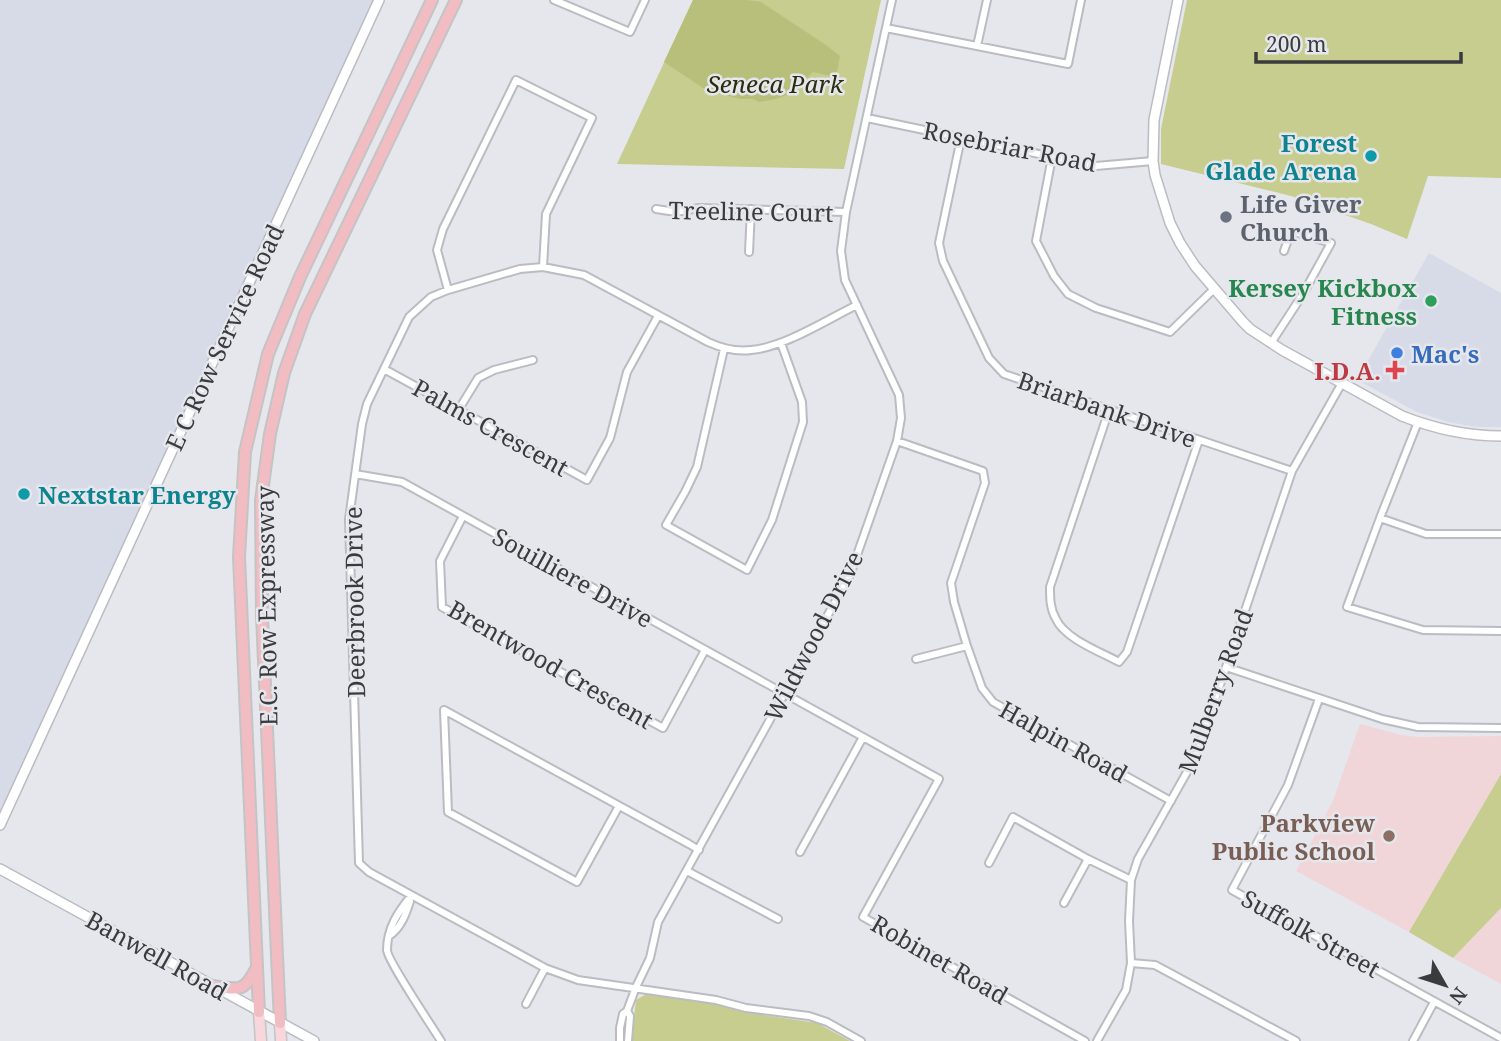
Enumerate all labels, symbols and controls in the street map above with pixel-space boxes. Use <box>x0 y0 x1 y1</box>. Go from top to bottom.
scale bar <box>1256 21 1461 65</box>
text: 200 m <box>1266 30 1327 58</box>
park label: Seneca Park <box>707 67 845 100</box>
street label: Rosebriar Road <box>921 113 1100 179</box>
place label: Forest Glade Arena <box>1205 126 1357 187</box>
marker: Forest Glade Arena <box>1363 148 1379 164</box>
place label: Life Giver Church <box>1240 187 1362 248</box>
street label: Treeline Court <box>668 193 834 229</box>
marker: Life Giver Church <box>1218 209 1234 225</box>
street label: E C Row Service Road <box>157 218 291 456</box>
place label: Kersey Kickbox Fitness <box>1228 271 1417 332</box>
marker: Kersey Kickbox Fitness <box>1423 293 1439 309</box>
place label: Mac's <box>1411 337 1479 370</box>
marker: Mac's <box>1389 345 1405 361</box>
place label: I.D.A. <box>1314 354 1381 387</box>
marker: I.D.A. <box>1387 362 1403 378</box>
street label: Briarbank Drive <box>1013 363 1201 455</box>
street label: Palms Crescent <box>407 371 575 483</box>
place label: Nextstar Energy <box>38 478 236 511</box>
street label: E.C. Row Expressway <box>247 485 285 727</box>
marker: Nextstar Energy <box>16 486 32 502</box>
street label: Deerbrook Drive <box>336 506 372 698</box>
street label: Souilliere Drive <box>487 519 659 635</box>
street label: Wildwood Drive <box>756 545 870 727</box>
street label: Brentwood Crescent <box>443 592 659 736</box>
street label: Mulberry Road <box>1170 604 1260 778</box>
street label: Halpin Road <box>994 692 1134 790</box>
place label: Parkview Public School <box>1212 806 1376 867</box>
marker: Parkview Public School <box>1381 828 1397 844</box>
street label: Suffolk Street <box>1236 881 1386 985</box>
street label: Banwell Road <box>80 902 234 1008</box>
street label: Robinet Road <box>866 906 1015 1012</box>
north arrow <box>1410 950 1480 1020</box>
text: N <box>1443 982 1473 1010</box>

